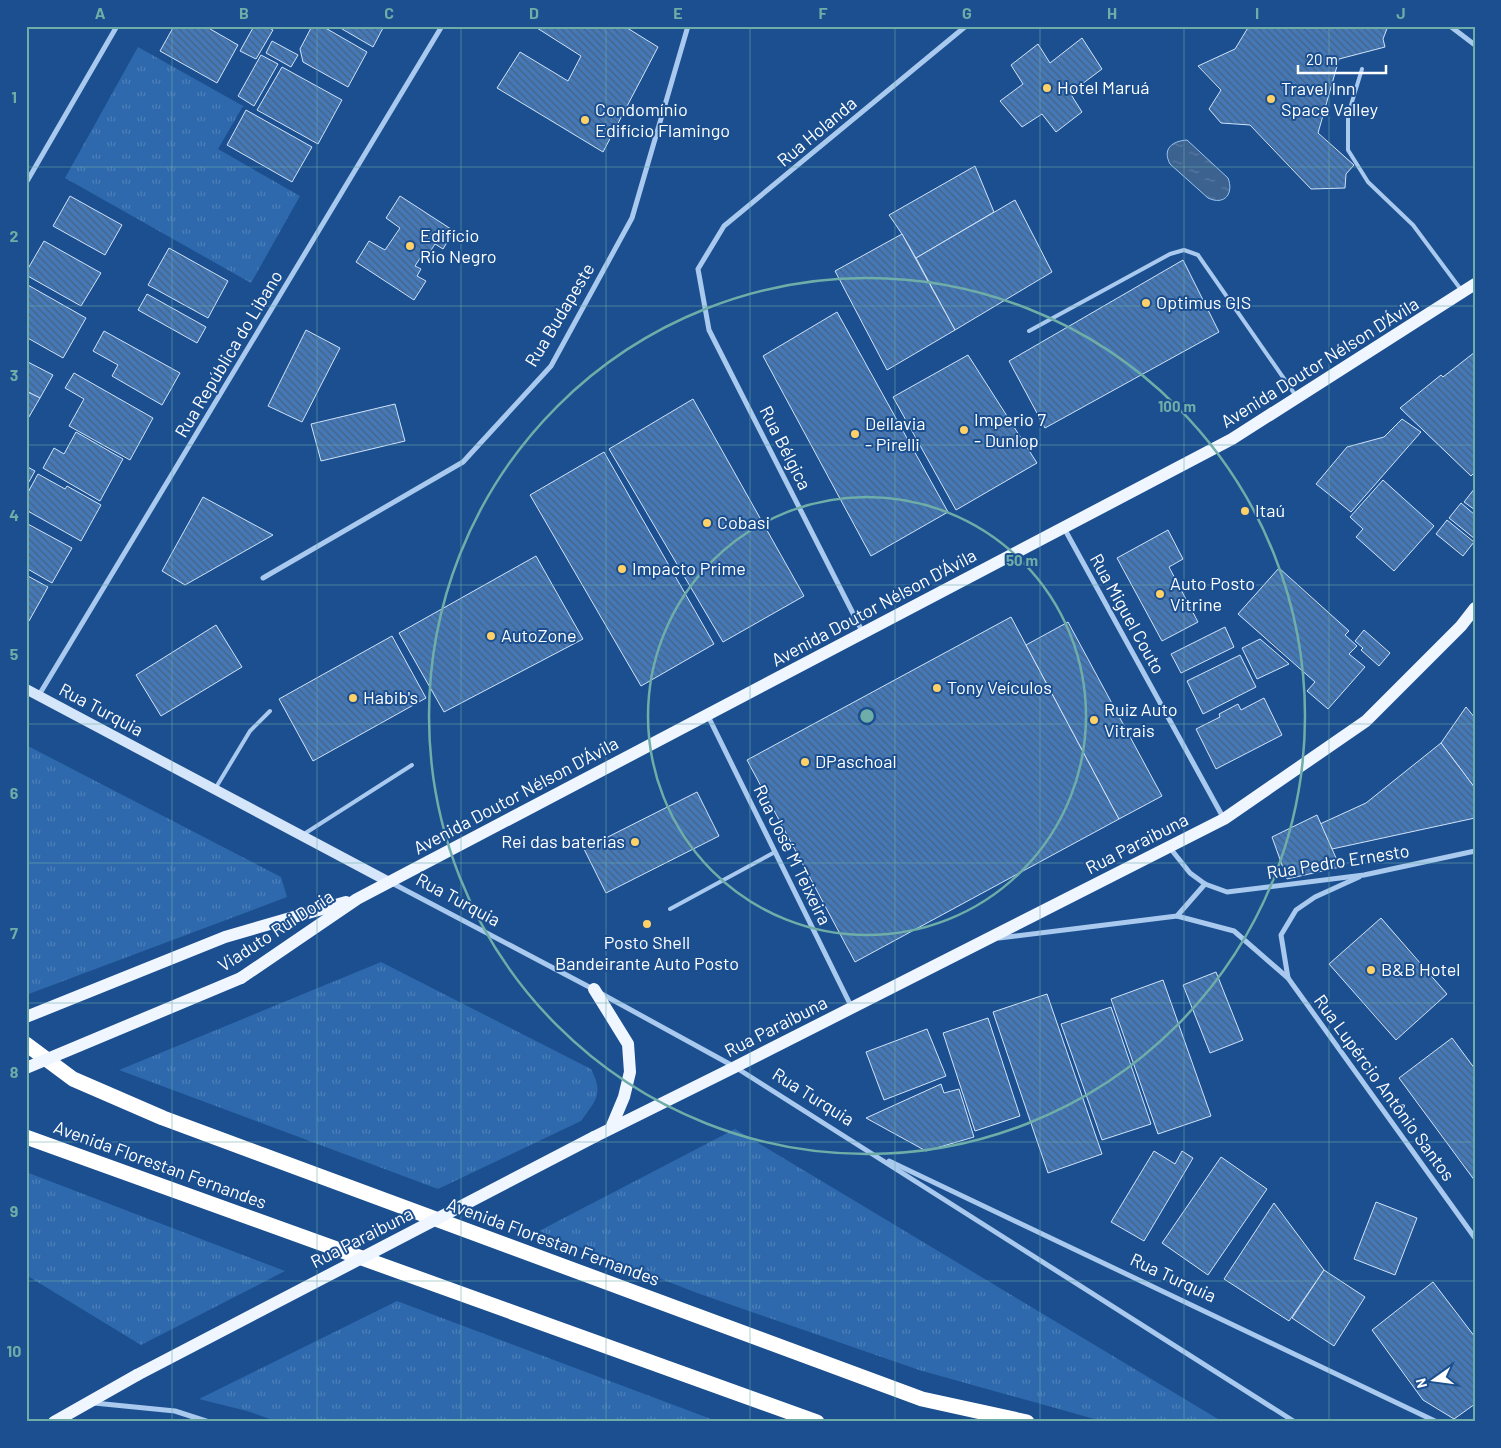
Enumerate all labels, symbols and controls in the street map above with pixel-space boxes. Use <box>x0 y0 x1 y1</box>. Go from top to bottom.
text: A <box>95 3 106 22</box>
text: B <box>239 3 249 22</box>
text: C <box>384 3 394 22</box>
text: D <box>529 3 539 22</box>
text: E <box>673 3 683 22</box>
text: F <box>819 3 828 22</box>
text: G <box>962 3 972 22</box>
text: H <box>1107 3 1117 22</box>
text: I <box>1255 3 1259 22</box>
text: J <box>1396 3 1406 22</box>
scale bar <box>1298 42 1386 74</box>
text: 20 m <box>1306 50 1338 68</box>
place label: Hotel Maruá <box>1057 76 1150 98</box>
place label: Travel Inn Space Valley <box>1281 77 1378 120</box>
marker: Hotel Maruá <box>1041 82 1053 94</box>
text: 1 <box>11 87 17 106</box>
street label: Rua Holanda <box>772 92 861 171</box>
marker: Travel Inn Space Valley <box>1265 93 1277 105</box>
place label: Condomínio Edifício Flamingo <box>595 98 730 141</box>
marker: Condomínio Edifício Flamingo <box>579 114 591 126</box>
place label: Edifício Rio Negro <box>420 224 497 267</box>
text: 2 <box>10 226 19 245</box>
marker: Edifício Rio Negro <box>404 240 416 252</box>
street label: Rua Budapeste <box>520 259 599 370</box>
street label: Rua República do Libano <box>170 266 287 441</box>
place label: Optimus GIS <box>1156 291 1251 313</box>
street label: Avenida Doutor Nélson D'Ávila <box>1217 292 1422 432</box>
marker: Optimus GIS <box>1140 297 1152 309</box>
text: 3 <box>10 365 18 384</box>
text: 100 m <box>1158 397 1196 415</box>
street label: Rua Bélgica <box>755 402 816 493</box>
place label: Imperio 7 - Dunlop <box>974 408 1047 451</box>
place label: Dellavia - Pirelli <box>865 412 925 455</box>
marker: Imperio 7 - Dunlop <box>958 424 970 436</box>
marker: Dellavia - Pirelli <box>849 428 861 440</box>
place label: Itaú <box>1255 499 1285 521</box>
text: 4 <box>9 505 19 524</box>
marker: Itaú <box>1239 505 1251 517</box>
place label: Cobasi <box>717 511 770 533</box>
marker: Cobasi <box>701 517 713 529</box>
street label: Avenida Doutor Nélson D'Ávila <box>767 544 980 671</box>
street label: Rua Miguel Couto <box>1086 550 1170 677</box>
text: 50 m <box>1006 551 1038 569</box>
place label: Impacto Prime <box>632 557 746 579</box>
marker: Impacto Prime <box>616 563 628 575</box>
place label: Auto Posto Vitrine <box>1170 572 1255 615</box>
marker: Auto Posto Vitrine <box>1154 588 1166 600</box>
place label: AutoZone <box>501 624 577 646</box>
marker: AutoZone <box>485 630 497 642</box>
text: 5 <box>10 644 19 663</box>
place label: Tony Veículos <box>947 676 1052 698</box>
street label: Rua Turquia <box>56 678 147 740</box>
marker: Tony Veículos <box>931 682 943 694</box>
place label: Habib's <box>363 686 418 708</box>
marker: Habib's <box>347 692 359 704</box>
place label: Ruiz Auto Vitrais <box>1104 698 1178 741</box>
centre of rings <box>858 707 876 725</box>
marker: Ruiz Auto Vitrais <box>1088 714 1100 726</box>
street label: Avenida Doutor Nélson D'Ávila <box>409 732 622 859</box>
place label: DPaschoal <box>815 750 897 772</box>
marker: DPaschoal <box>799 756 811 768</box>
street label: Rua José M Teixeira <box>749 781 836 928</box>
text: 6 <box>10 783 19 802</box>
street label: Rua Paraibuna <box>1082 808 1191 878</box>
place label: Rei das baterias <box>501 830 625 852</box>
marker: Rei das baterias <box>629 836 641 848</box>
street label: Rua Pedro Ernesto <box>1265 839 1411 883</box>
street label: Rua Turquia <box>413 868 504 930</box>
street label: Viaduto Rui Doria <box>213 885 338 976</box>
marker: Posto Shell Bandeirante Auto Posto <box>641 918 653 930</box>
text: 7 <box>10 923 18 942</box>
place label: Posto Shell Bandeirante Auto Posto <box>555 931 739 974</box>
place label: B&B Hotel <box>1381 958 1461 980</box>
marker: B&B Hotel <box>1365 964 1377 976</box>
street label: Rua Lupércio Antônio Santos <box>1310 990 1460 1185</box>
street label: Rua Paraibuna <box>721 991 830 1061</box>
text: 8 <box>10 1062 19 1081</box>
street label: Rua Turquia <box>769 1062 858 1130</box>
street label: Avenida Florestan Fernandes <box>51 1115 270 1213</box>
street label: Avenida Florestan Fernandes <box>444 1192 663 1290</box>
text: 9 <box>10 1201 18 1220</box>
street label: Rua Paraibuna <box>307 1202 416 1272</box>
street label: Rua Turquia <box>1127 1248 1220 1307</box>
text: 10 <box>7 1341 21 1360</box>
north arrow <box>1408 1356 1458 1406</box>
text: N <box>1412 1377 1430 1390</box>

